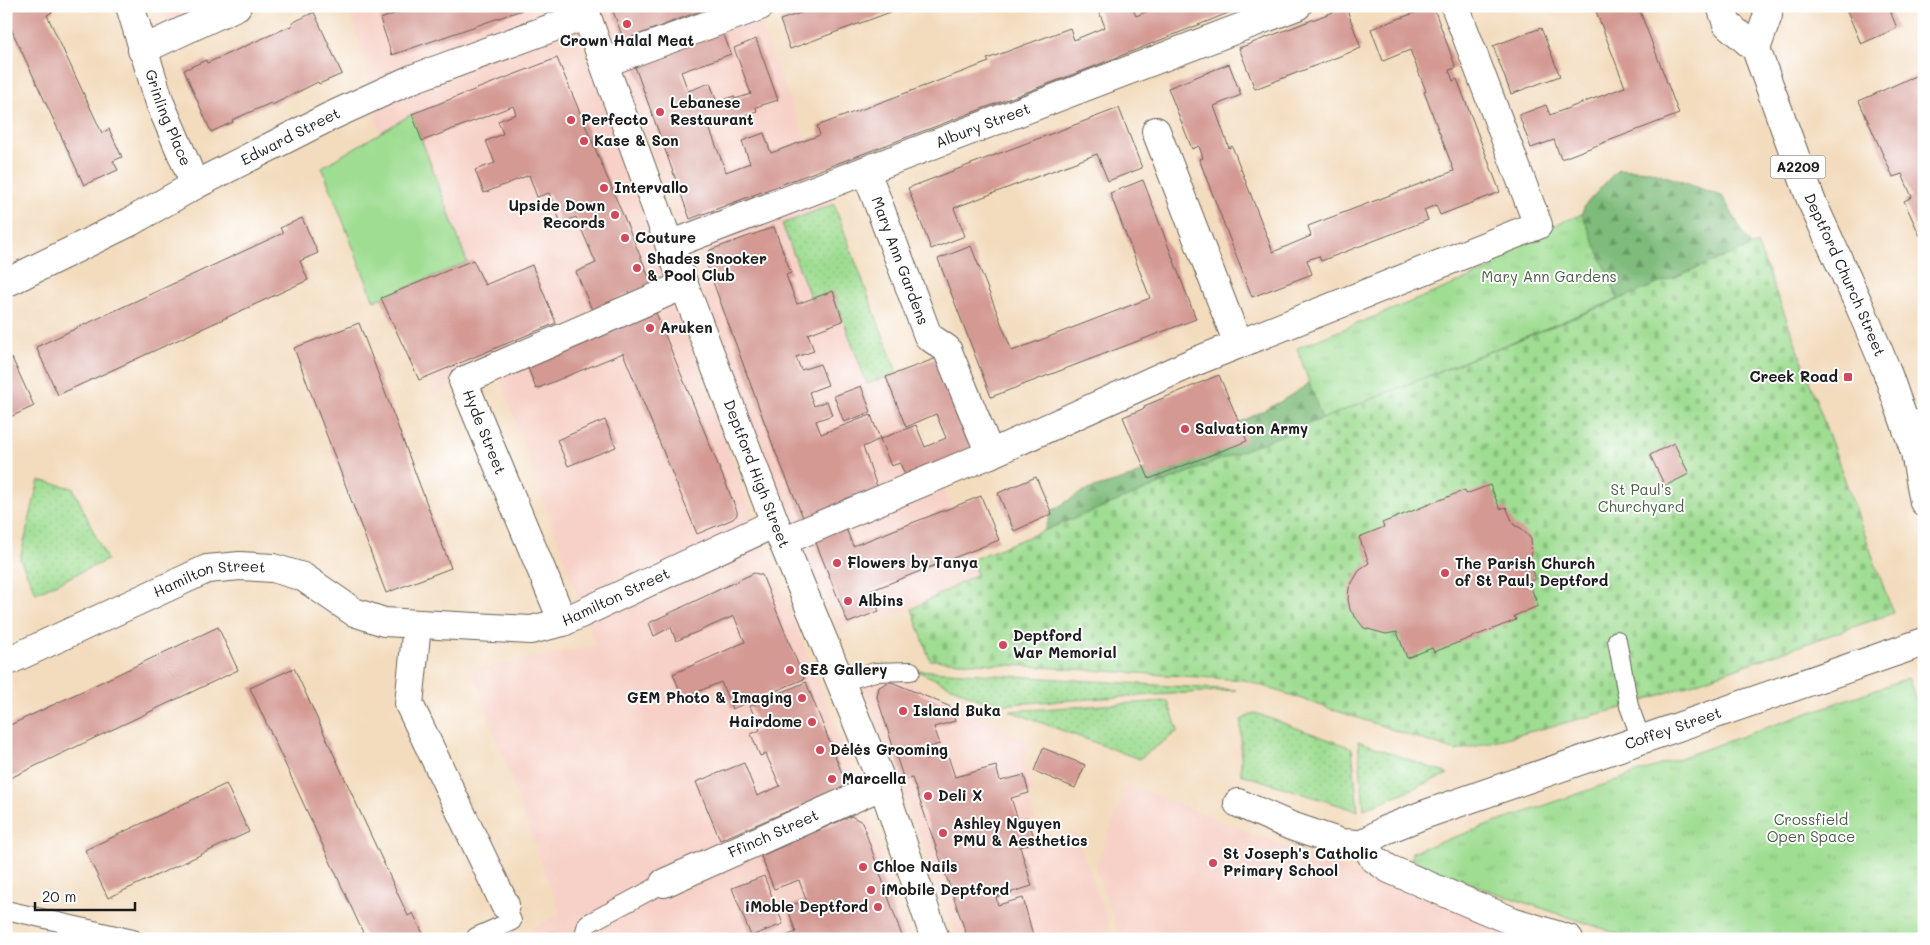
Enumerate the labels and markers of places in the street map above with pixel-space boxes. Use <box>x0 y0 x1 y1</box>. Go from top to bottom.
marker: Crown Halal Meat <box>621 18 633 30</box>
place label: Crown Halal Meat <box>560 30 695 50</box>
place label: Lebanese Restaurant <box>670 92 754 129</box>
marker: Lebanese Restaurant <box>654 106 666 118</box>
place label: Perfecto <box>581 109 648 129</box>
marker: Perfecto <box>565 114 577 126</box>
place label: Kase & Son <box>594 130 679 150</box>
marker: Kase & Son <box>578 135 590 147</box>
place label: Intervallo <box>614 177 688 197</box>
marker: Intervallo <box>598 182 610 194</box>
place label: Upside Down Records <box>509 195 605 232</box>
marker: Upside Down Records <box>609 209 621 221</box>
place label: Couture <box>635 227 696 247</box>
marker: Couture <box>619 232 631 244</box>
place label: Shades Snooker & Pool Club <box>647 248 767 285</box>
marker: Shades Snooker & Pool Club <box>631 262 643 274</box>
place label: Aruken <box>660 317 713 337</box>
marker: Aruken <box>644 322 656 334</box>
place label: Creek Road <box>1749 366 1838 386</box>
marker: Creek Road <box>1842 371 1854 383</box>
place label: Salvation Army <box>1195 418 1308 438</box>
marker: Salvation Army <box>1179 423 1191 435</box>
place label: Flowers by Tanya <box>847 552 978 572</box>
place label: The Parish Church of St Paul, Deptford <box>1455 553 1609 590</box>
marker: Flowers by Tanya <box>831 557 843 569</box>
marker: The Parish Church of St Paul, Deptford <box>1439 567 1451 579</box>
place label: Albins <box>858 590 903 610</box>
marker: Albins <box>842 595 854 607</box>
place label: Deptford War Memorial <box>1013 625 1116 662</box>
marker: Deptford War Memorial <box>997 639 1009 651</box>
place label: SE8 Gallery <box>800 659 887 679</box>
marker: SE8 Gallery <box>784 664 796 676</box>
place label: GEM Photo & Imaging <box>627 687 792 707</box>
marker: GEM Photo & Imaging <box>796 692 808 704</box>
place label: Island Buka <box>913 700 1001 720</box>
marker: Island Buka <box>897 705 909 717</box>
place label: Hairdome <box>728 711 802 731</box>
marker: Hairdome <box>806 716 818 728</box>
place label: Dėlės Grooming <box>830 739 948 759</box>
marker: Dėlės Grooming <box>814 744 826 756</box>
place label: Marcella <box>842 768 906 788</box>
marker: Marcella <box>826 773 838 785</box>
place label: Deli X <box>938 785 982 805</box>
marker: Deli X <box>922 790 934 802</box>
place label: Ashley Nguyen PMU & Aesthetics <box>953 813 1088 850</box>
marker: Ashley Nguyen PMU & Aesthetics <box>937 827 949 839</box>
place label: St Joseph's Catholic Primary School <box>1223 843 1378 880</box>
place label: Chloe Nails <box>873 856 958 876</box>
marker: St Joseph's Catholic Primary School <box>1207 857 1219 869</box>
marker: Chloe Nails <box>857 861 869 873</box>
place label: iMobile Deptford <box>881 879 1009 899</box>
marker: iMobile Deptford <box>865 884 877 896</box>
place label: iMoble Deptford <box>745 896 868 916</box>
marker: iMoble Deptford <box>872 901 884 913</box>

